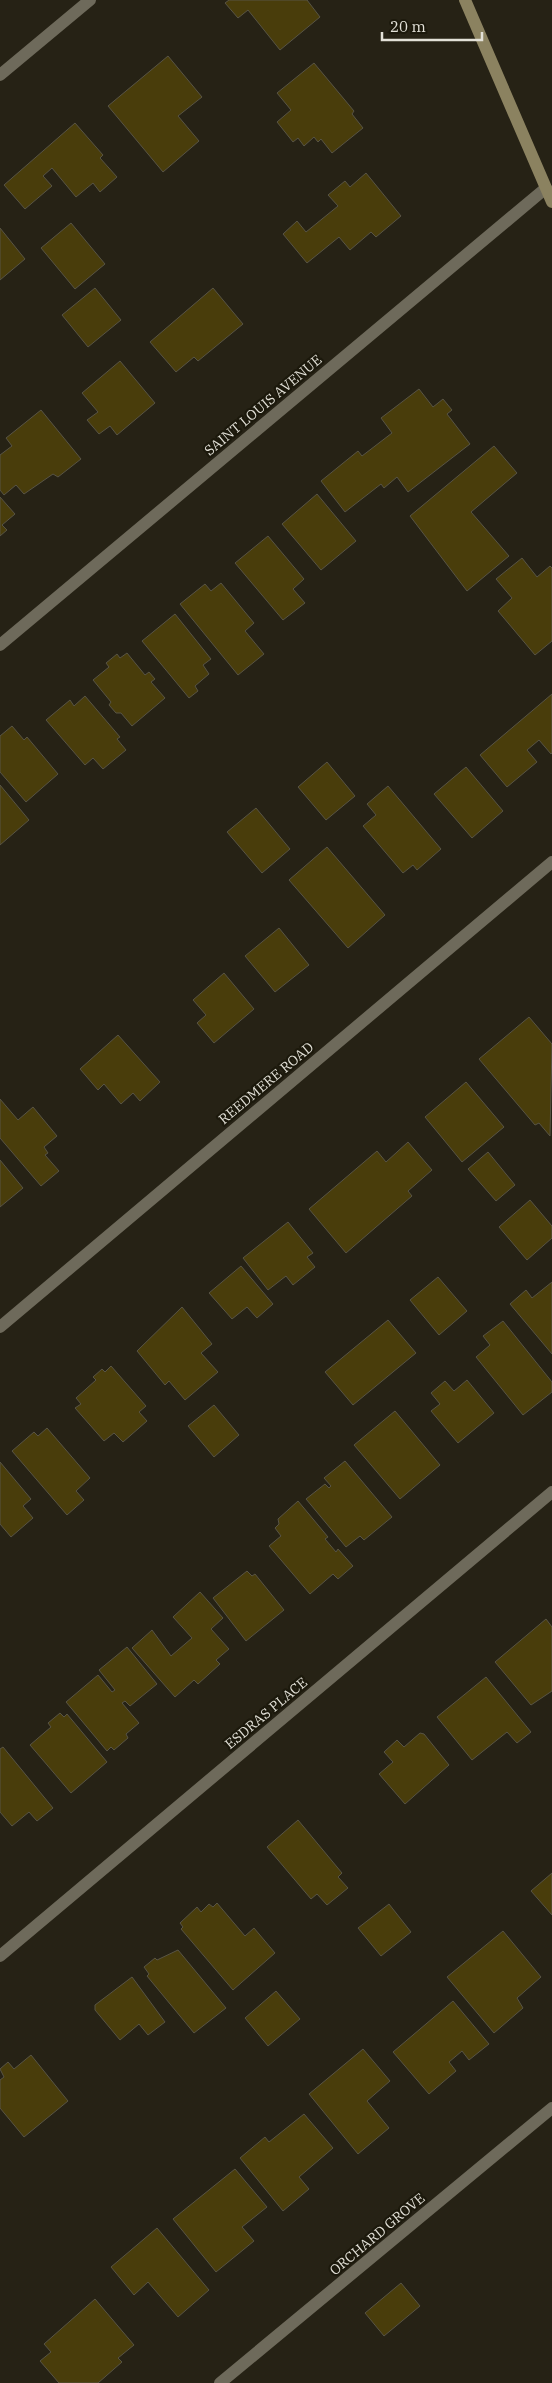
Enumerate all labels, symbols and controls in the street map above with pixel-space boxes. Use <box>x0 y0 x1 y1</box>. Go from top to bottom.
scale bar <box>382 10 482 42</box>
text: 20 m <box>390 17 426 36</box>
street label: SAINT LOUIS AVENUE <box>201 351 325 459</box>
street label: REEDMERE ROAD <box>215 1038 317 1128</box>
street label: ESDRAS PLACE <box>221 1673 311 1753</box>
street label: ORCHARD GROVE <box>326 2189 428 2279</box>

